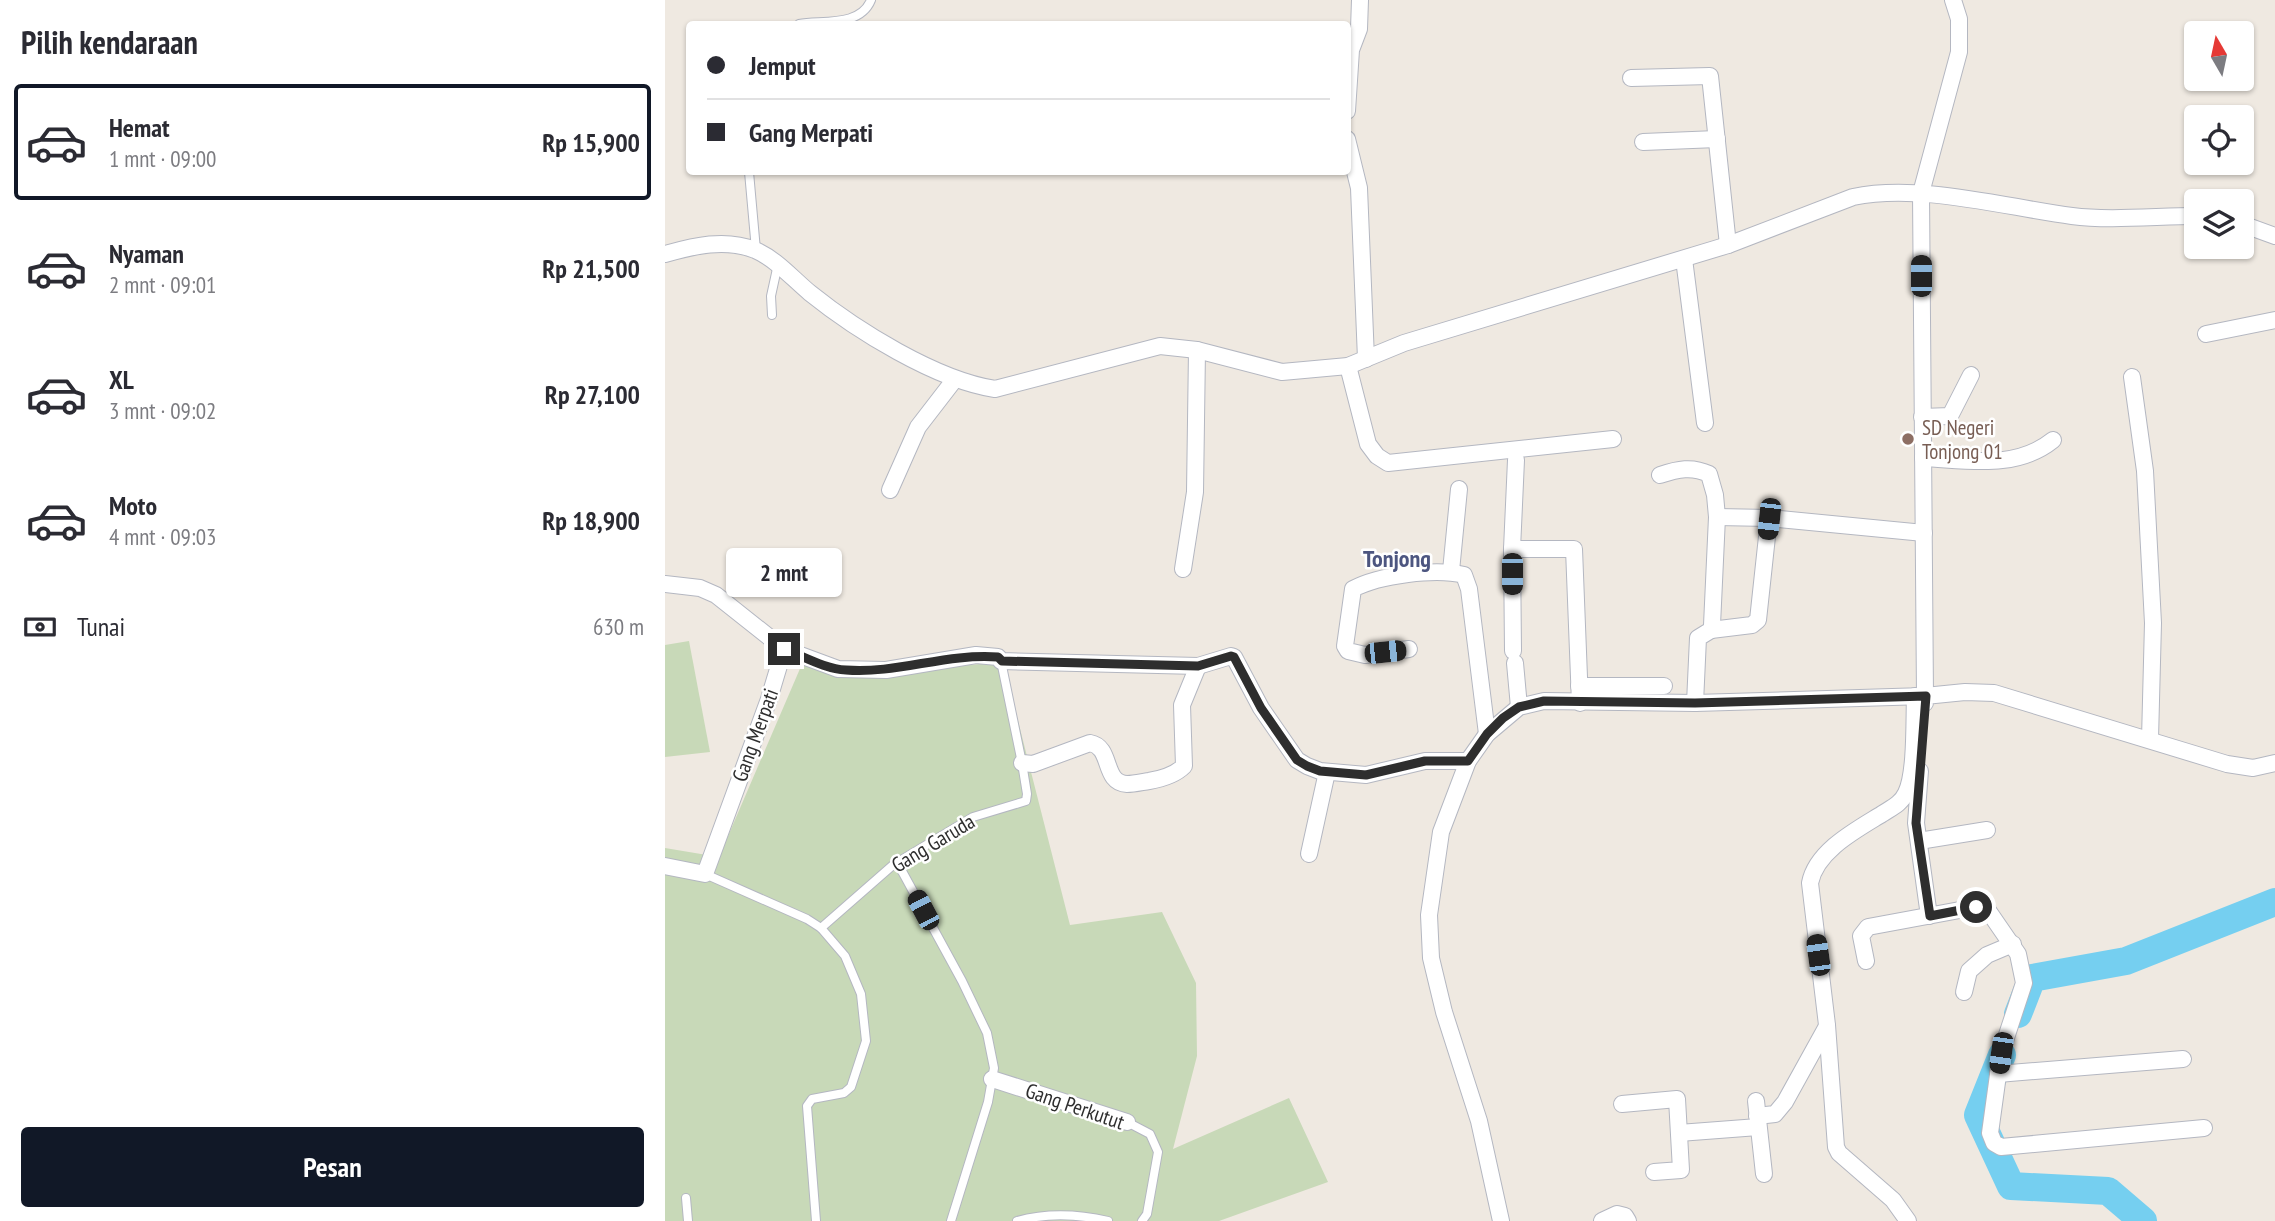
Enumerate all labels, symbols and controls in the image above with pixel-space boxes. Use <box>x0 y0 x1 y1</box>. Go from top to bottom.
text: Pilih kendaraan <box>21 21 198 63</box>
north arrow <box>2184 21 2254 91</box>
map controls <box>2184 21 2254 259</box>
text: Jemput <box>749 49 816 82</box>
button: locate <box>2184 105 2254 175</box>
icon: car <box>25 111 88 174</box>
text: Hemat <box>109 111 170 144</box>
text: Gang Merpati <box>749 116 873 149</box>
text: Rp 15,900 <box>542 126 640 159</box>
text: 1 mnt · 09:00 <box>109 144 216 173</box>
button: layers <box>2184 189 2254 259</box>
icon: car <box>25 237 88 300</box>
text: Nyaman <box>109 237 184 270</box>
text: Rp 21,500 <box>542 252 640 285</box>
car <box>1911 255 1932 297</box>
text: 2 mnt · 09:01 <box>109 270 216 299</box>
icon: car <box>25 363 88 426</box>
text: XL <box>109 363 134 396</box>
text: Rp 27,100 <box>545 378 640 411</box>
text: 3 mnt · 09:02 <box>109 396 216 425</box>
place label: SD Negeri Tonjong 01 <box>1922 414 2003 465</box>
marker: SD Negeri Tonjong 01 <box>1900 431 1916 447</box>
icon: car <box>25 489 88 552</box>
text: Moto <box>109 489 157 522</box>
car <box>1757 497 1782 541</box>
text: Rp 18,900 <box>542 504 640 537</box>
text: 4 mnt · 09:03 <box>109 522 216 551</box>
district label: Tonjong <box>1363 543 1431 574</box>
callout: 2 mnt <box>726 548 842 596</box>
car <box>1502 553 1523 595</box>
text: 2 mnt <box>760 558 808 587</box>
icon: cash <box>21 608 59 646</box>
text: Tunai <box>77 610 125 643</box>
text: 630 m <box>593 612 644 641</box>
route end <box>768 633 800 665</box>
car <box>1364 639 1407 665</box>
street label: Gang Merpati <box>726 685 784 785</box>
street label: Gang Garuda <box>886 808 980 878</box>
car <box>904 887 943 933</box>
route start <box>1960 891 1992 923</box>
car <box>1805 933 1832 977</box>
car <box>1988 1031 2015 1075</box>
street label: Gang Perkutut <box>1022 1077 1128 1136</box>
button: Pesan <box>21 1127 644 1207</box>

